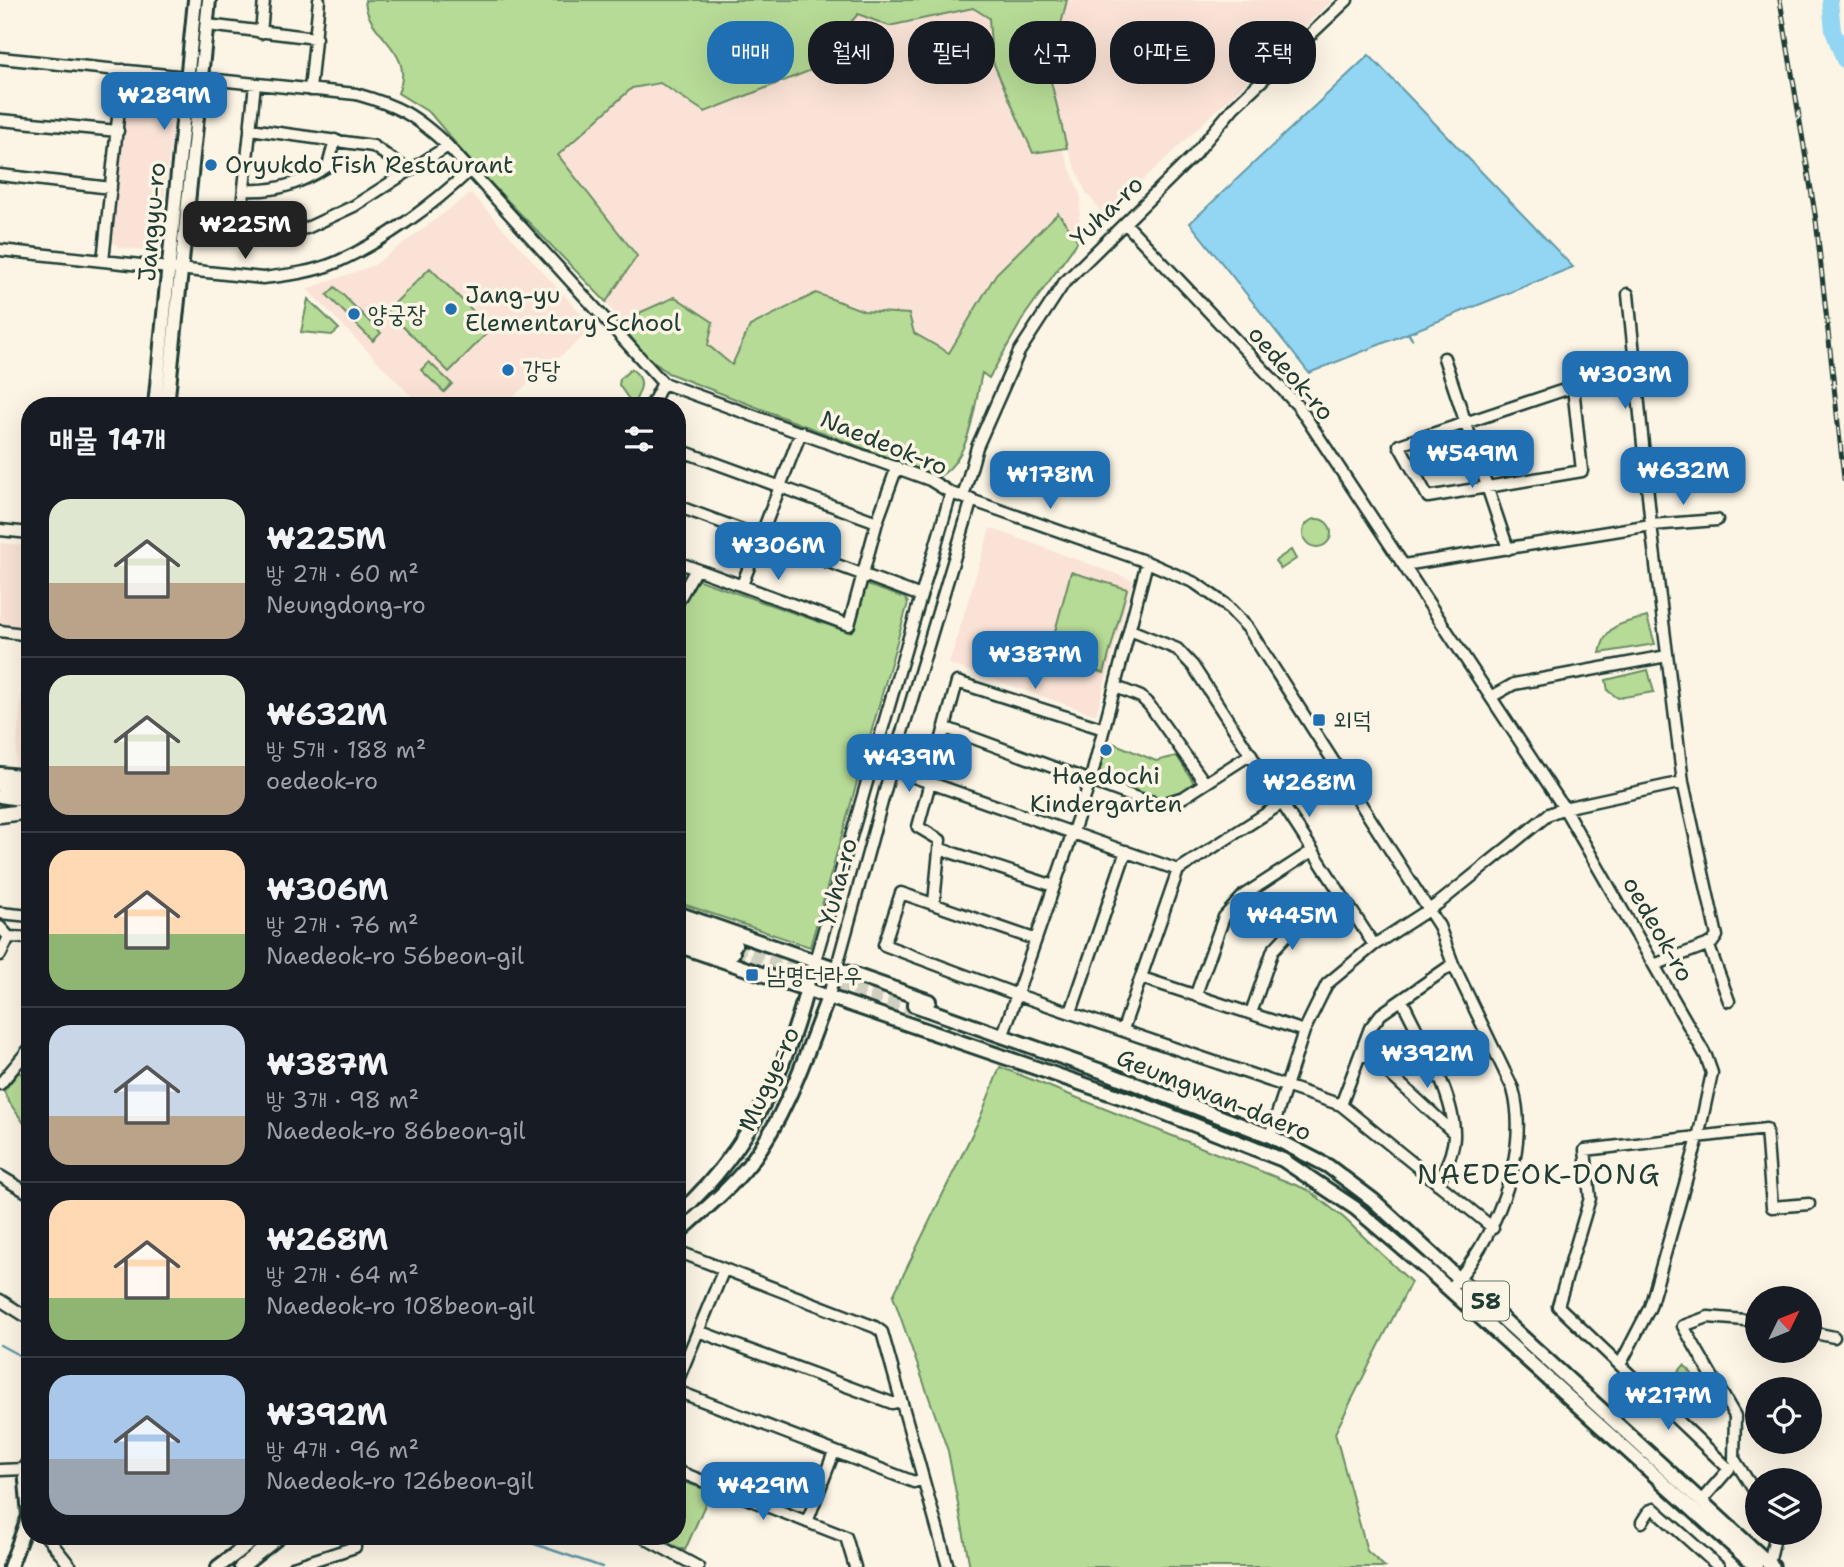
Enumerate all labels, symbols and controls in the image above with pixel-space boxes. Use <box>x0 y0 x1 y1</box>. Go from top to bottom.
chip: 매매 <box>707 21 794 84</box>
chip: 월세 <box>808 21 894 84</box>
chip: 필터 <box>908 21 995 84</box>
chip: 신규 <box>1009 21 1096 84</box>
chip: 아파트 <box>1110 21 1215 84</box>
chip: 주택 <box>1229 21 1316 84</box>
pin: ₩289M <box>115 72 213 132</box>
text: ₩289M <box>117 80 211 110</box>
place label: Oryukdo Fish Restaurant <box>225 149 514 181</box>
marker: Oryukdo Fish Restaurant <box>203 157 219 173</box>
street label: Jangyu-ro <box>131 161 173 283</box>
street label: Yuha-ro <box>1064 168 1150 254</box>
pin: ₩225M <box>196 202 294 261</box>
text: ₩225M <box>199 209 291 239</box>
place label: Jang-yu Elementary School <box>465 279 682 339</box>
place label: 양궁장 <box>368 298 426 330</box>
marker: Jang-yu Elementary School <box>443 301 459 317</box>
marker: 양궁장 <box>346 306 362 322</box>
street label: oedeok-ro <box>1241 318 1341 428</box>
pin: ₩303M <box>1576 352 1674 411</box>
place label: 강당 <box>522 354 561 386</box>
text: ₩303M <box>1578 359 1672 389</box>
marker: 강당 <box>500 362 516 378</box>
street label: Naedeok-ro <box>815 403 953 483</box>
text: 매물 14개 <box>49 419 166 460</box>
icon: filters <box>620 420 658 458</box>
pin: ₩549M <box>1423 430 1521 490</box>
text: ₩549M <box>1426 438 1518 468</box>
pin: ₩632M <box>1634 448 1732 507</box>
pin: ₩178M <box>1001 452 1099 511</box>
text: ₩632M <box>1636 455 1730 485</box>
text: ₩178M <box>1006 459 1094 489</box>
text: ₩225M <box>266 518 386 559</box>
pin: ₩306M <box>729 522 827 582</box>
icon: home <box>105 527 189 611</box>
text: ₩306M <box>731 530 825 560</box>
text: 방 2개 · 60 m² <box>266 559 419 589</box>
text: Neungdong-ro <box>266 590 426 620</box>
pin: ₩387M <box>986 632 1084 691</box>
text: ₩387M <box>988 639 1082 669</box>
text: ₩632M <box>266 694 387 735</box>
icon: home <box>105 703 189 787</box>
place label: 외덕 <box>1333 704 1372 736</box>
marker: 외덕 <box>1311 712 1327 728</box>
pin: ₩439M <box>860 734 958 794</box>
text: 방 5개 · 188 m² <box>266 735 426 765</box>
text: ₩439M <box>863 742 955 772</box>
marker: Haedochi Kindergarten <box>1098 742 1114 758</box>
place label: Haedochi Kindergarten <box>1030 760 1182 820</box>
pin: ₩268M <box>1260 760 1358 819</box>
text: oedeok-ro <box>266 766 378 796</box>
text: ₩268M <box>1262 767 1356 797</box>
street label: Yuha-ro <box>811 835 865 929</box>
text: ₩306M <box>266 869 389 910</box>
street label: oedeok-ro <box>1615 870 1701 988</box>
icon: home <box>105 878 189 962</box>
pin: ₩445M <box>1243 892 1341 952</box>
text: ₩445M <box>1246 900 1338 930</box>
text: 방 2개 · 76 m² <box>266 910 419 940</box>
text: Naedeok-ro 56beon-gil <box>266 941 524 971</box>
place label: 남명더라우 <box>766 959 863 991</box>
marker: 남명더라우 <box>744 967 760 983</box>
street label: Mugye-ro <box>731 1021 807 1137</box>
pin: ₩392M <box>1378 1030 1476 1090</box>
text: ₩392M <box>1380 1038 1474 1068</box>
street label: Geumgwan-daero <box>1112 1041 1316 1149</box>
text: ₩387M <box>266 1044 388 1085</box>
icon: home <box>105 1053 189 1137</box>
text: 방 3개 · 98 m² <box>266 1085 419 1115</box>
text: Naedeok-ro 86beon-gil <box>266 1116 526 1146</box>
district label: NAEDEOK-DONG <box>1417 1155 1661 1193</box>
text: ₩268M <box>266 1219 388 1260</box>
icon: home <box>105 1228 189 1312</box>
text: 방 2개 · 64 m² <box>266 1260 419 1290</box>
road number: 58 <box>1463 1282 1509 1320</box>
north arrow <box>1745 1286 1822 1363</box>
map controls <box>1745 1286 1822 1545</box>
text: Naedeok-ro 108beon-gil <box>266 1291 535 1321</box>
pin: ₩217M <box>1619 1372 1717 1432</box>
button: locate <box>1745 1377 1822 1454</box>
text: ₩217M <box>1624 1380 1712 1410</box>
text: ₩392M <box>266 1394 388 1435</box>
icon: home <box>105 1403 189 1487</box>
text: 방 4개 · 96 m² <box>266 1435 419 1465</box>
pin: ₩429M <box>714 1462 812 1522</box>
text: Naedeok-ro 126beon-gil <box>266 1466 534 1496</box>
button: layers <box>1745 1468 1822 1545</box>
text: ₩429M <box>717 1470 809 1500</box>

